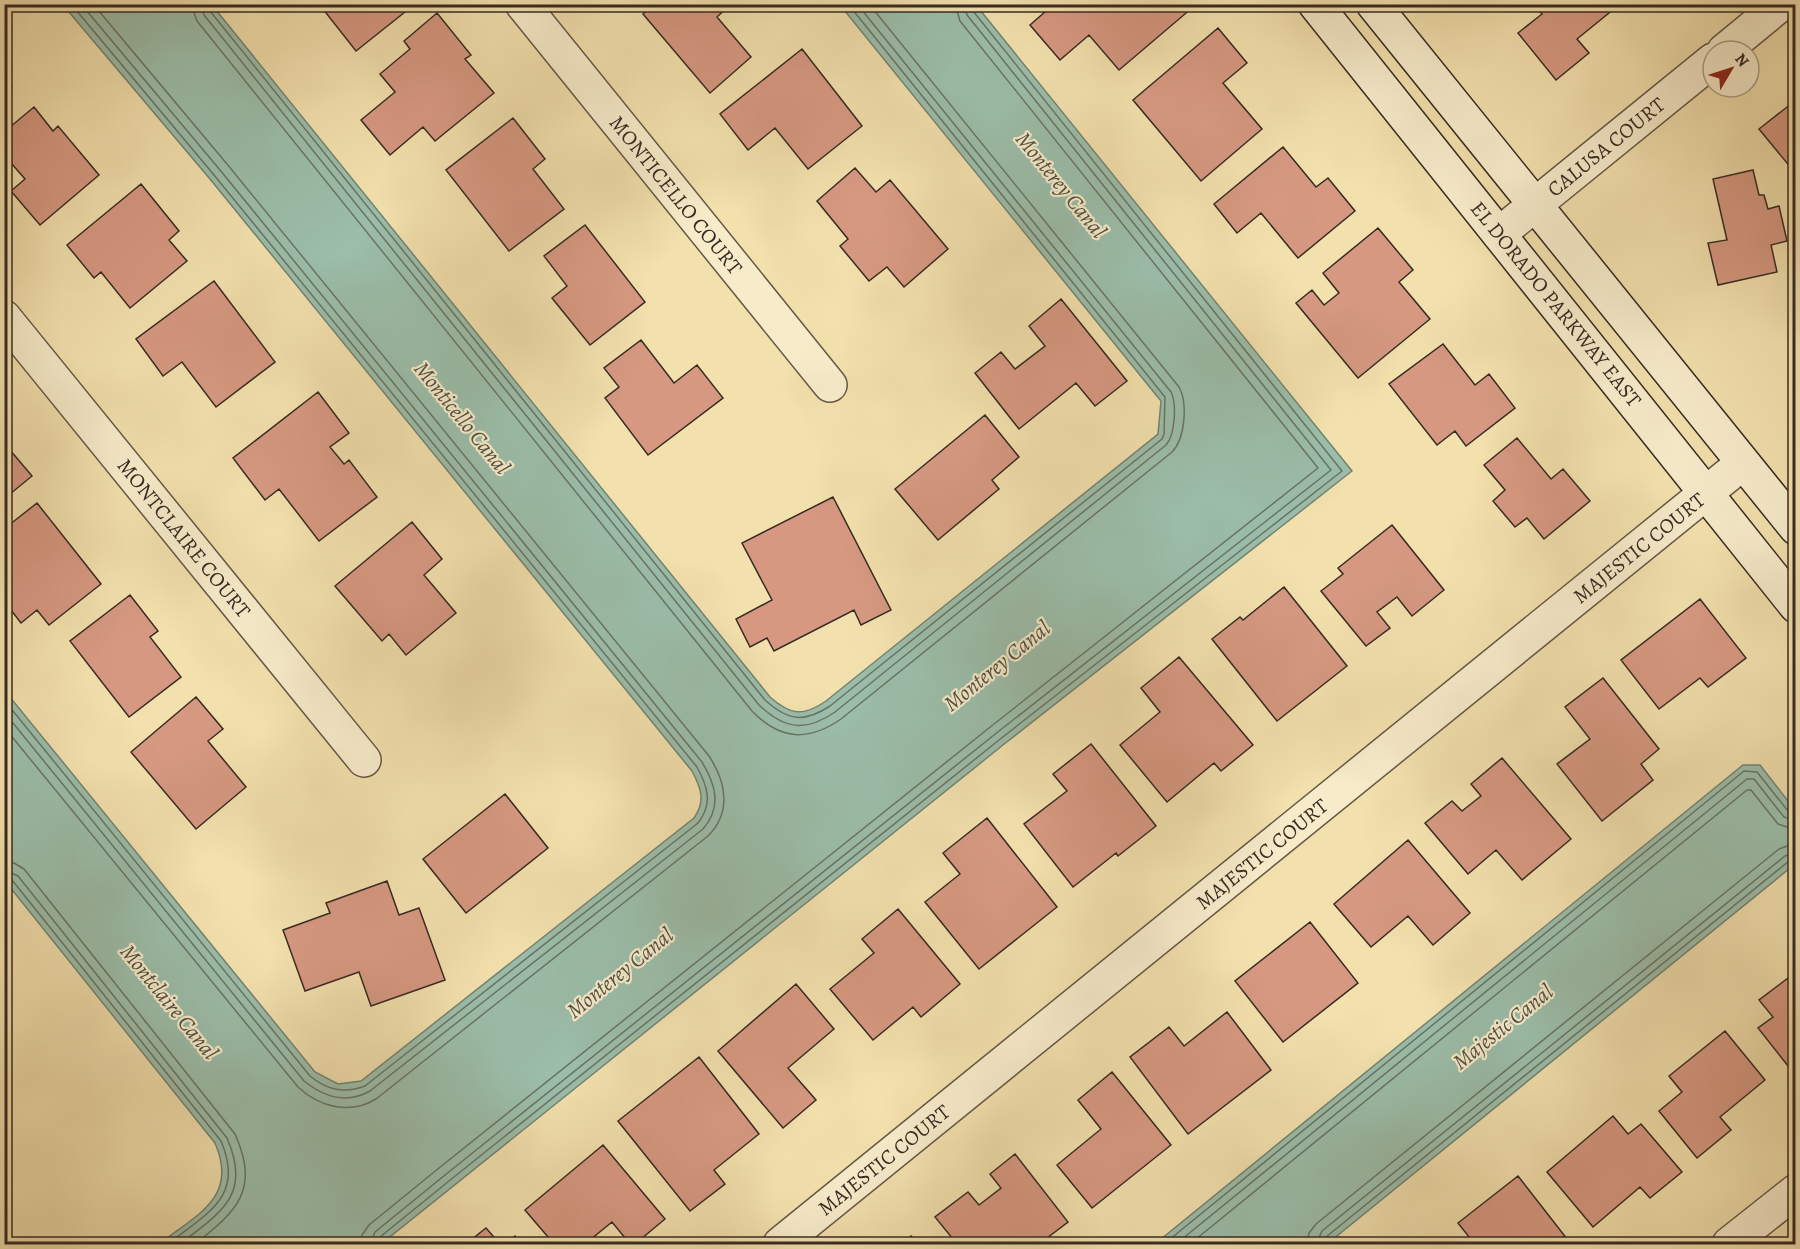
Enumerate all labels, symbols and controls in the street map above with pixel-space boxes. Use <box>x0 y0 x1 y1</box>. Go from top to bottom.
north arrow <box>1701 39 1761 99</box>
text: N <box>1730 49 1754 72</box>
street label: CALUSA COURT <box>1541 90 1671 203</box>
street label: MONTICELLO COURT <box>603 110 749 281</box>
water label: Monterey Canal <box>1009 125 1114 245</box>
street label: EL DORADO PARKWAY EAST <box>1464 195 1648 413</box>
water label: Monticello Canal <box>407 355 517 481</box>
street label: MONTCLAIRE COURT <box>111 452 257 624</box>
street label: MAJESTIC COURT <box>1567 486 1711 610</box>
water label: Monterey Canal <box>937 613 1057 718</box>
street label: MAJESTIC COURT <box>1190 792 1334 916</box>
water label: Monterey Canal <box>560 920 680 1025</box>
water label: Montclaire Canal <box>113 938 225 1067</box>
water label: Majestic Canal <box>1446 977 1560 1077</box>
street label: MAJESTIC COURT <box>812 1098 956 1222</box>

